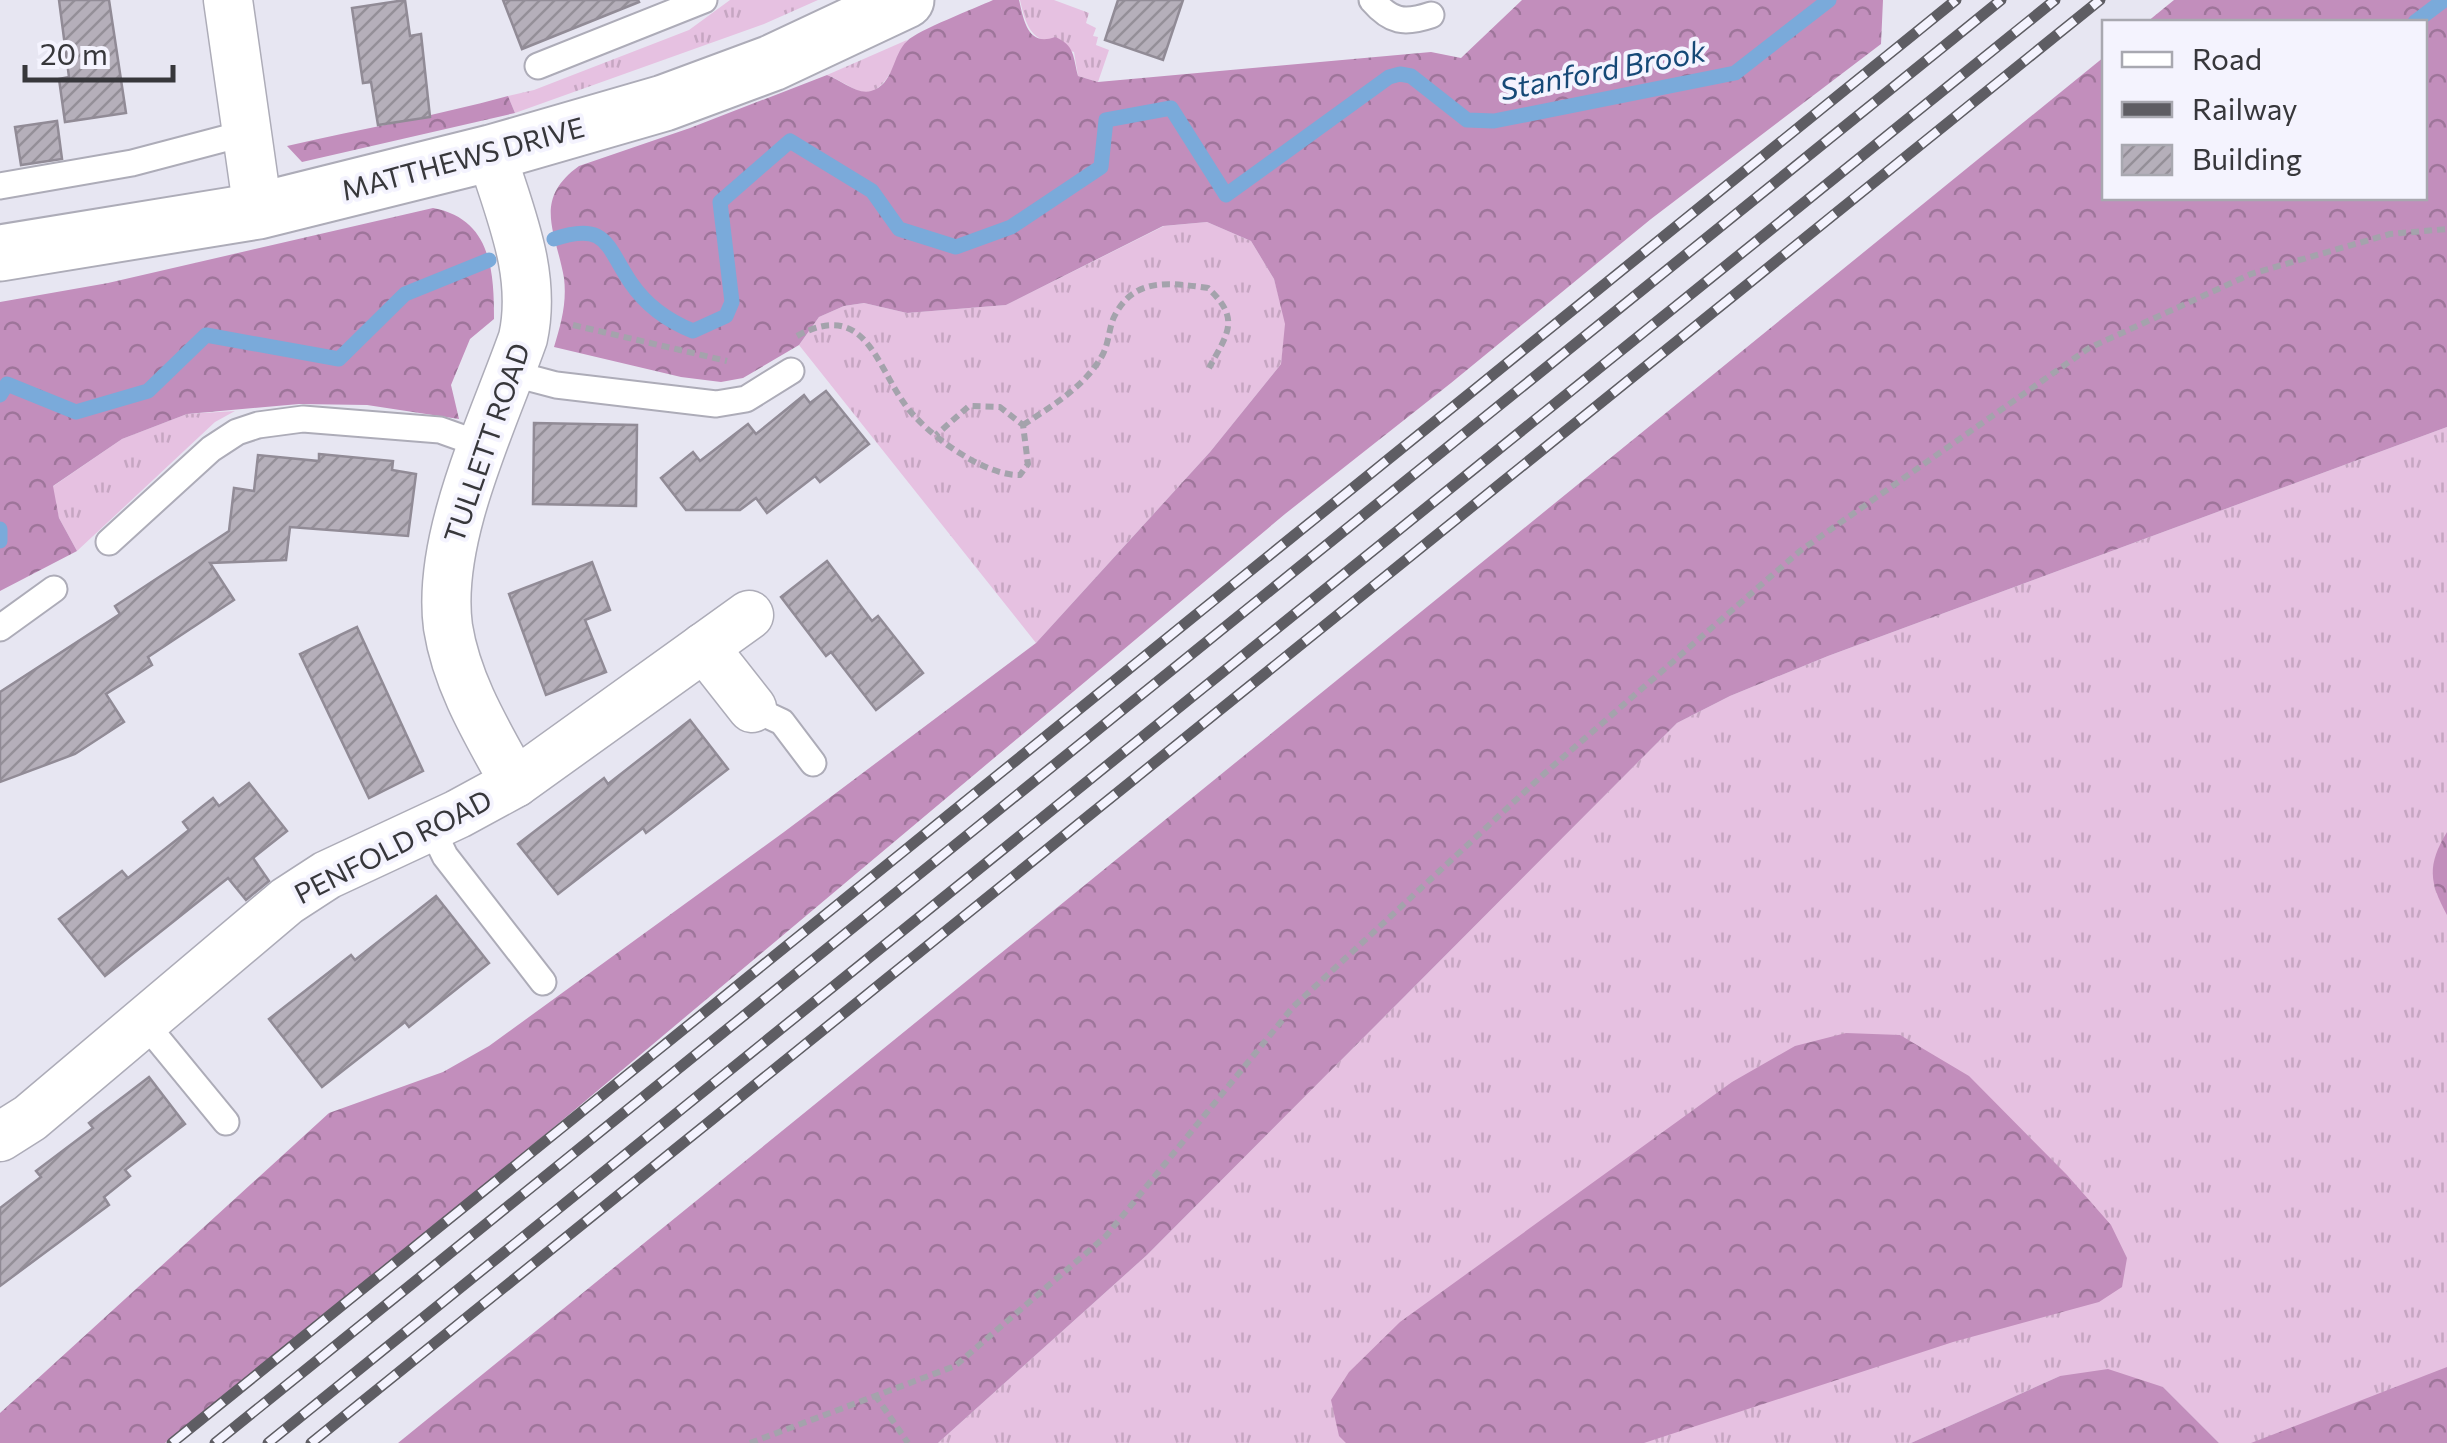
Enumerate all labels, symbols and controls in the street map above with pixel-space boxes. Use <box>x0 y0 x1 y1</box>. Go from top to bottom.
scale bar <box>25 20 172 82</box>
legend <box>2102 20 2427 200</box>
water label: Stanford Brook <box>1496 30 1709 107</box>
text: 20 m <box>40 34 108 71</box>
text: Road <box>2192 39 2262 76</box>
text: Railway <box>2192 89 2298 126</box>
street label: MATTHEWS DRIVE <box>338 109 588 207</box>
text: Building <box>2192 139 2302 176</box>
street label: TULLETT ROAD <box>436 338 536 547</box>
street label: PENFOLD ROAD <box>288 782 497 910</box>

